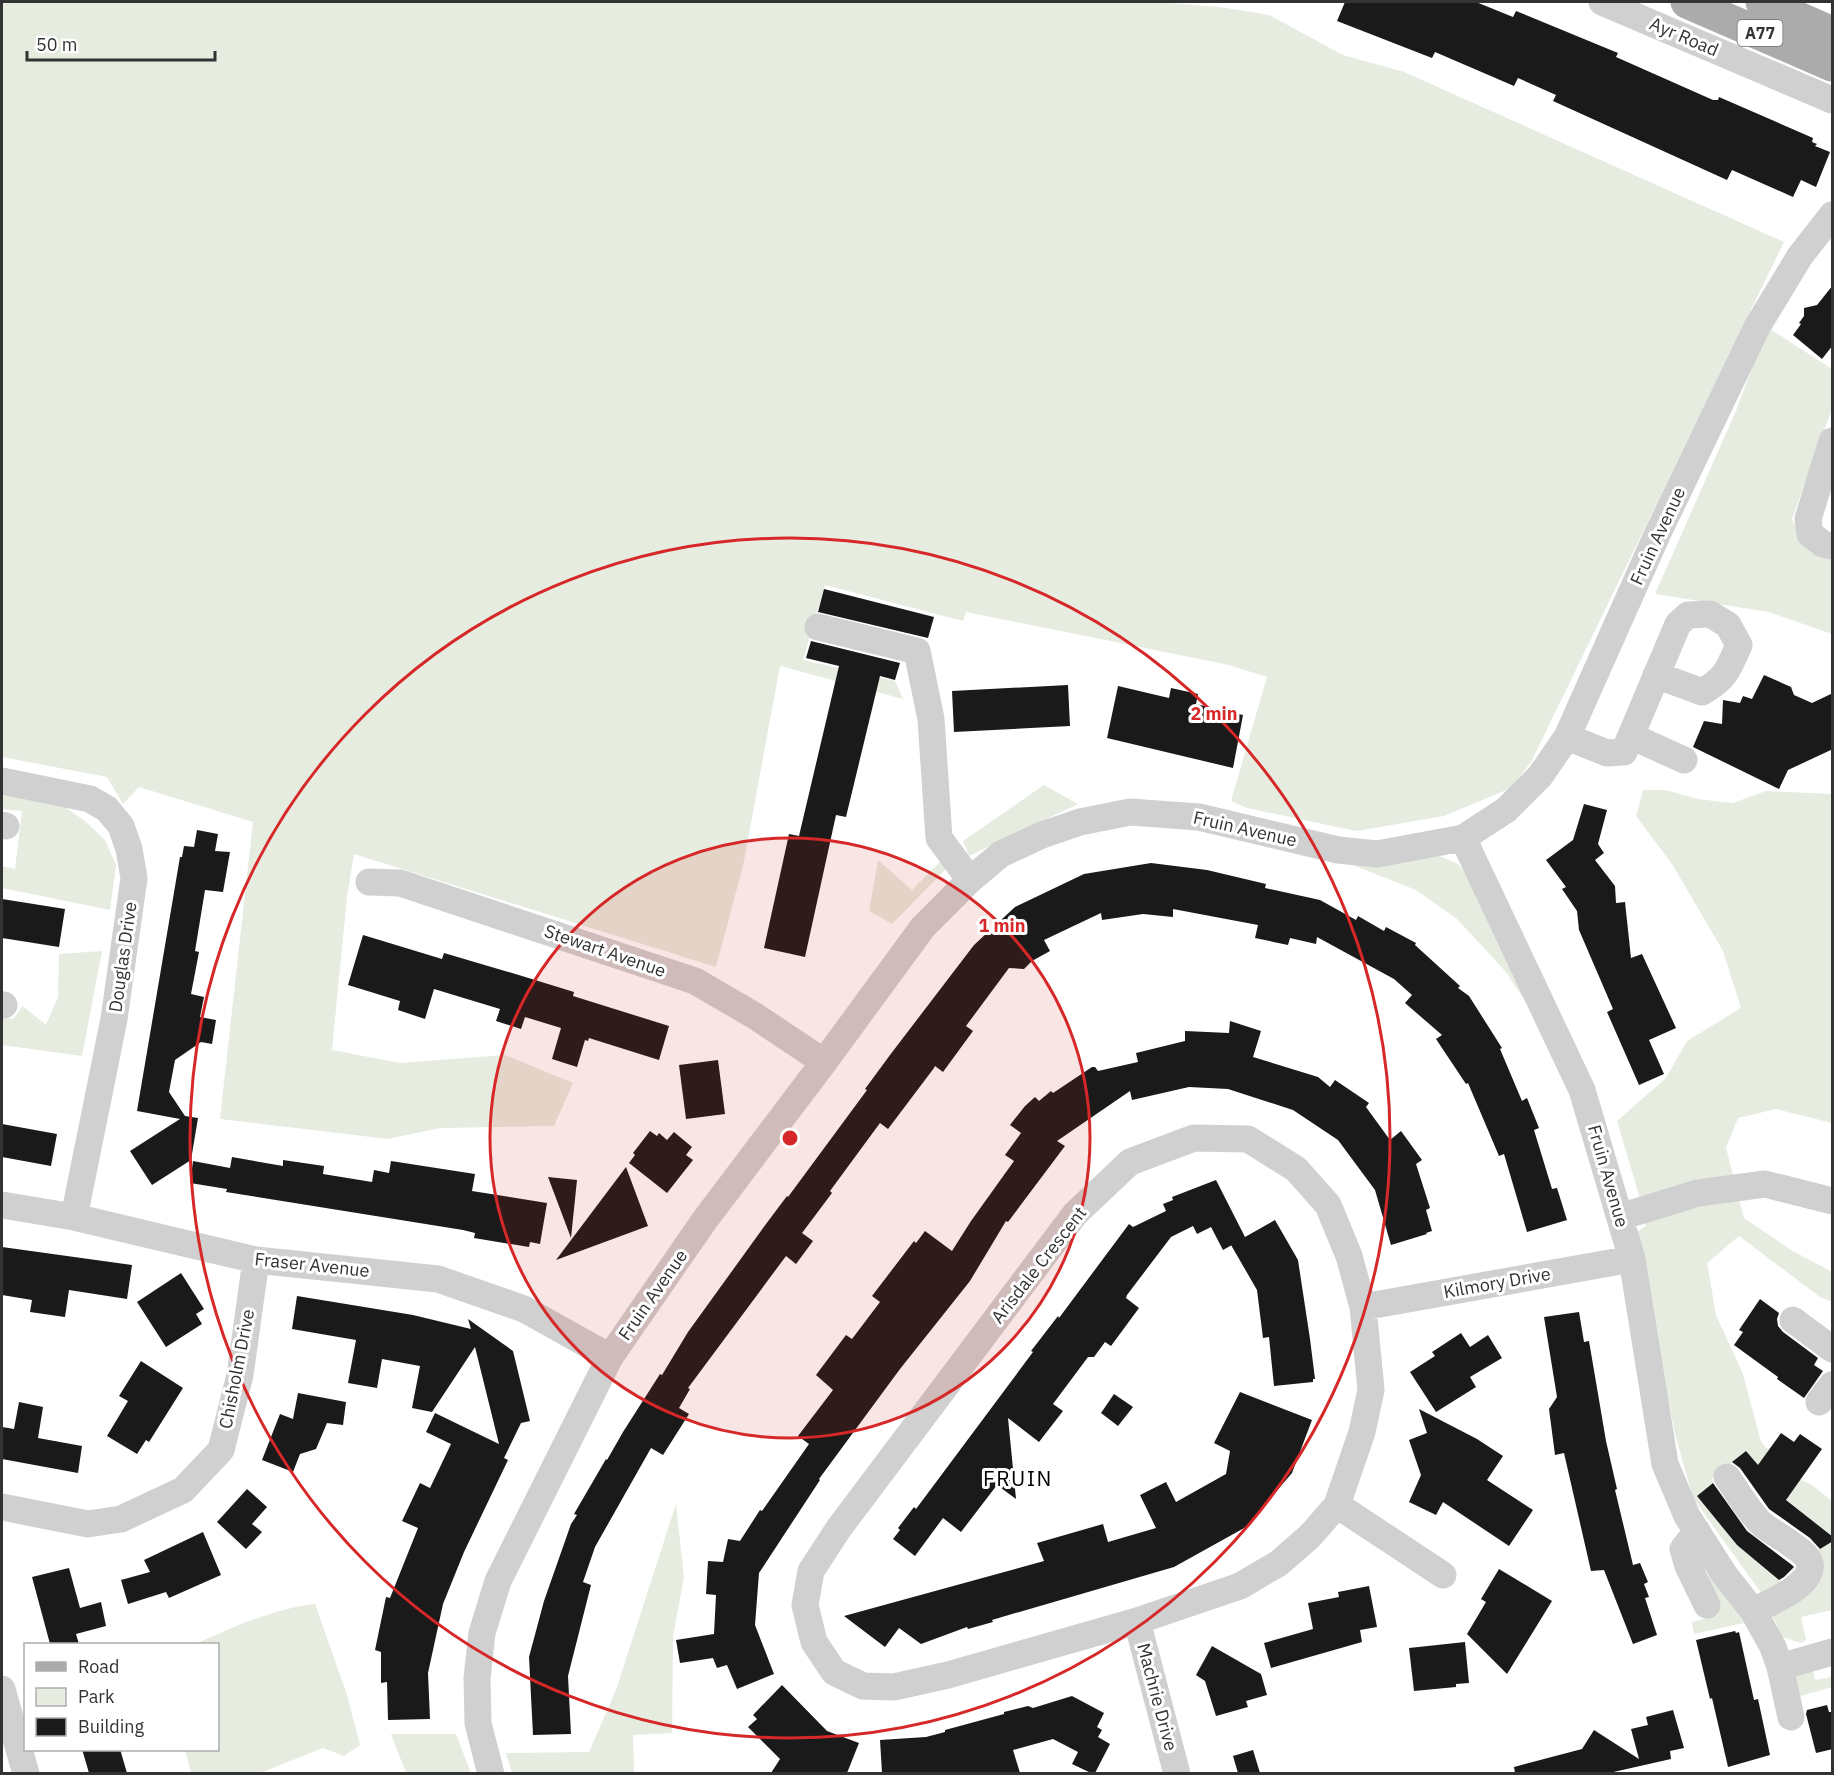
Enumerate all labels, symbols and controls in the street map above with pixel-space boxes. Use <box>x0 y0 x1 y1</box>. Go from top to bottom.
street label: Ayr Road <box>1646 12 1722 61</box>
road number: A77 <box>1738 20 1782 46</box>
scale bar <box>27 24 214 62</box>
text: 50 m <box>36 33 78 56</box>
street label: Fruin Avenue <box>1625 483 1690 589</box>
text: 2 min <box>1190 702 1238 725</box>
street label: Fruin Avenue <box>1191 805 1299 852</box>
street label: Douglas Drive <box>103 900 142 1014</box>
text: 1 min <box>978 914 1026 937</box>
street label: Stewart Avenue <box>541 919 669 982</box>
street label: Fruin Avenue <box>1583 1122 1634 1230</box>
centre of rings <box>780 1128 800 1148</box>
street label: Arisdale Crescent <box>986 1202 1091 1328</box>
street label: Fruin Avenue <box>613 1245 692 1345</box>
street label: Fraser Avenue <box>253 1247 371 1282</box>
street label: Kilmory Drive <box>1442 1262 1552 1303</box>
street label: Chisholm Drive <box>214 1307 259 1431</box>
district label: FRUIN <box>983 1464 1053 1492</box>
street label: Machrie Drive <box>1132 1641 1183 1753</box>
legend <box>24 1643 219 1751</box>
text: Road <box>78 1655 119 1678</box>
text: Park <box>78 1685 115 1708</box>
text: Building <box>78 1715 145 1738</box>

